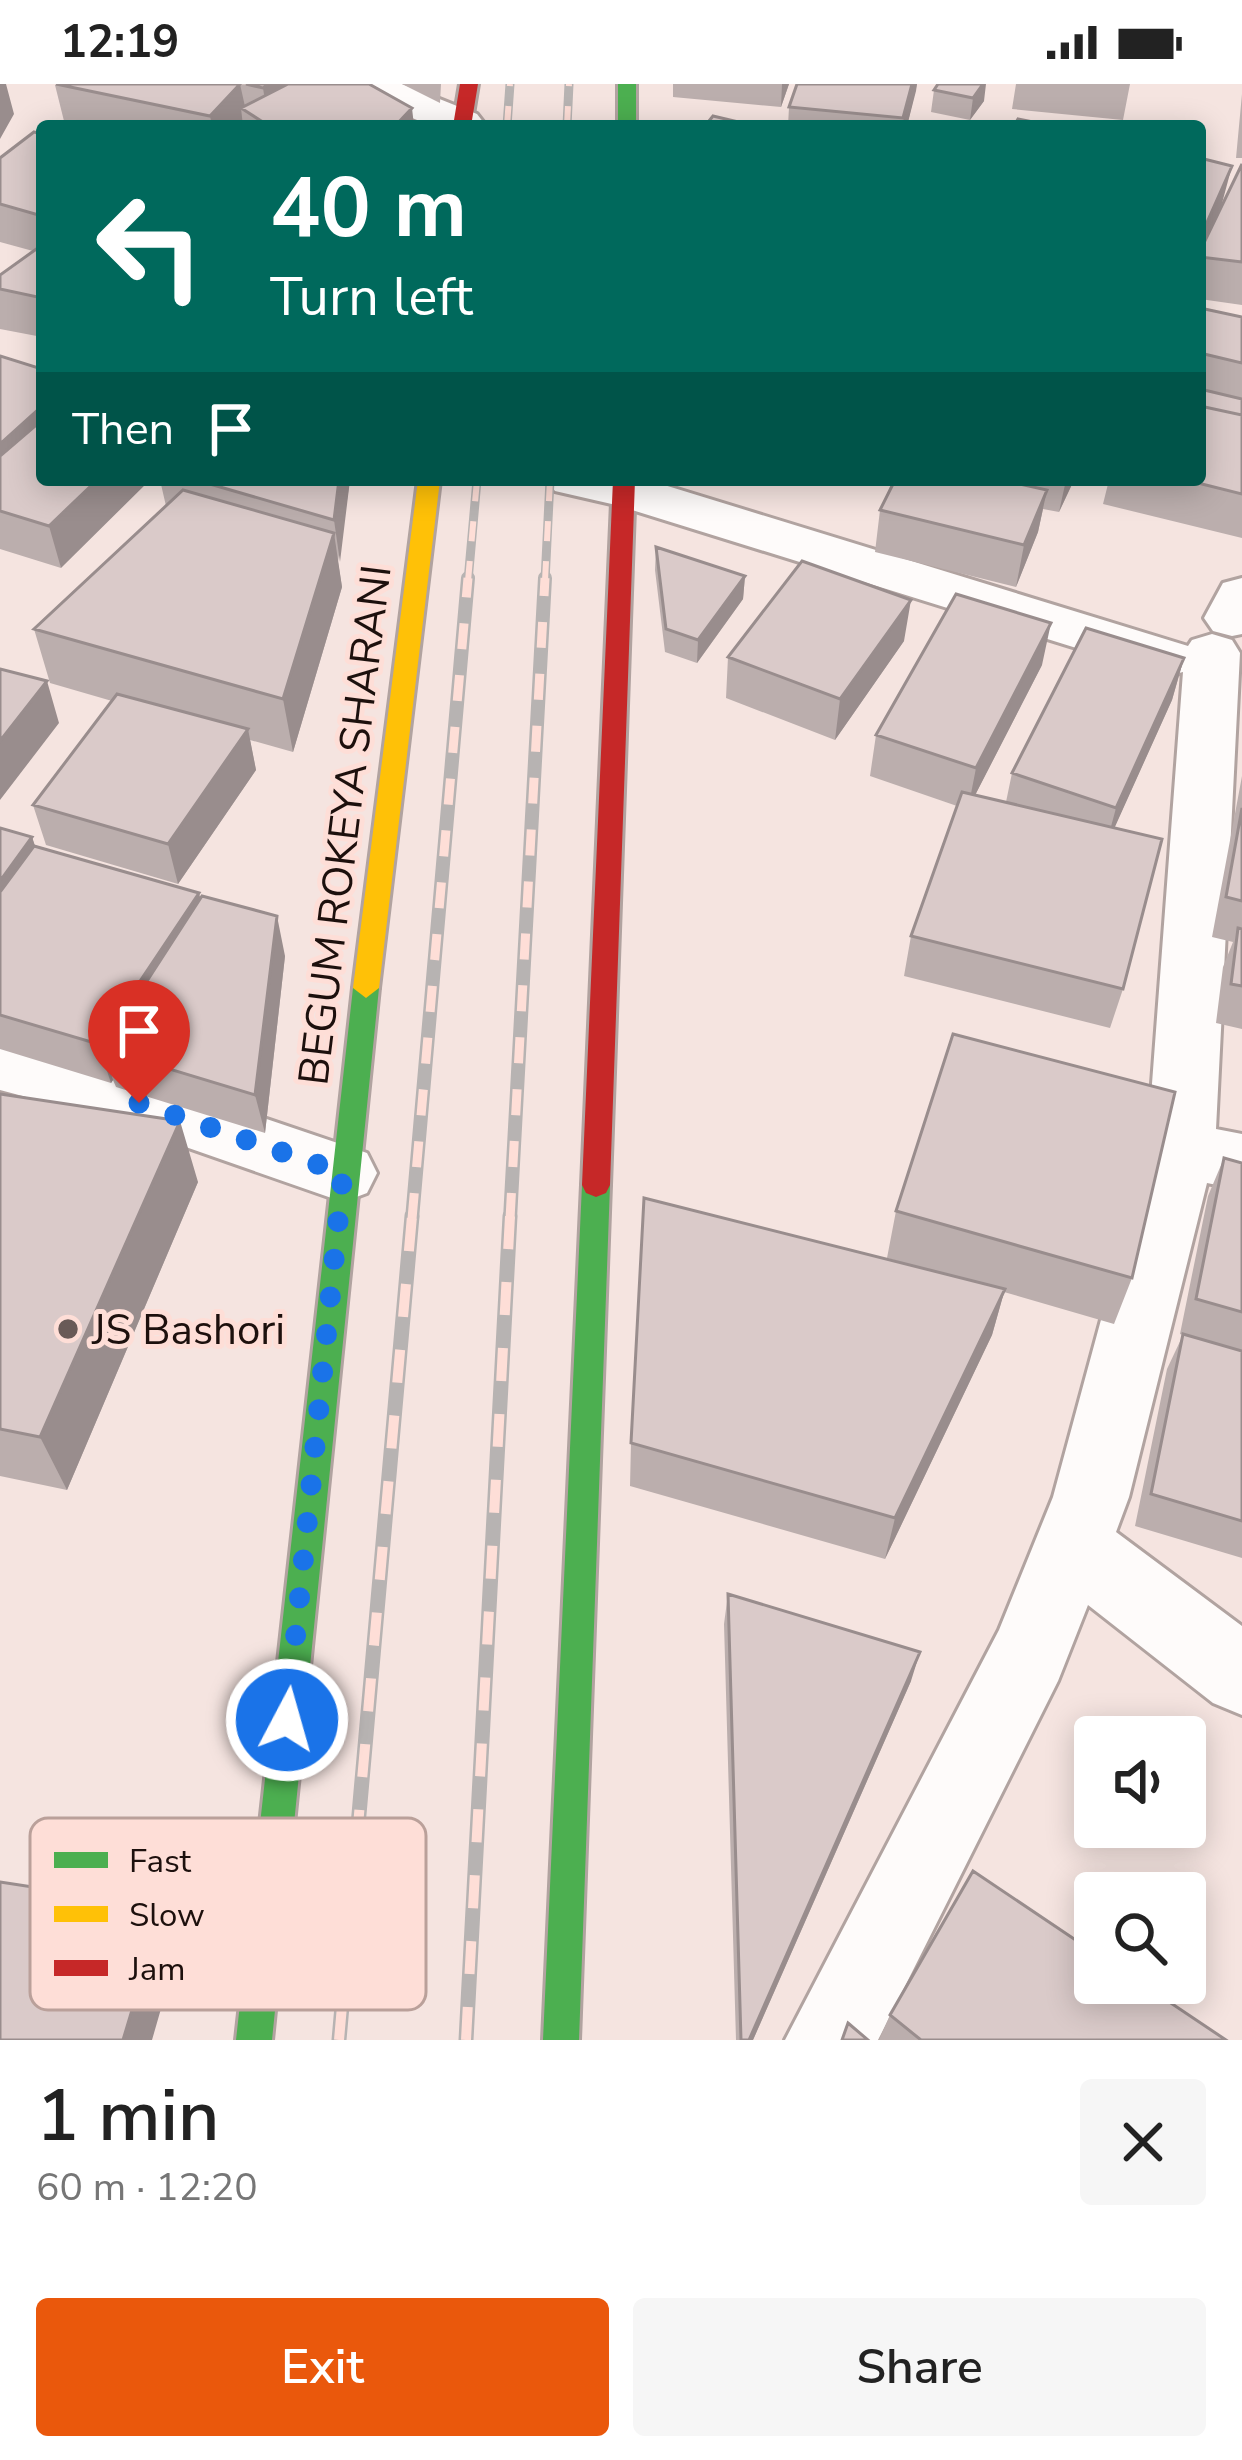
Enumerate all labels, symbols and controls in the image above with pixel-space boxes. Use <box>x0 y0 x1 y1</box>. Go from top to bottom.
text: 12:19 <box>60 12 179 73</box>
text: 40 m <box>270 151 467 266</box>
icon: left <box>72 168 228 324</box>
text: Turn left <box>270 260 473 334</box>
icon: arrive <box>198 396 264 462</box>
text: Then <box>72 399 174 460</box>
street label: BEGUM ROKEYA SHARANI <box>285 562 406 1088</box>
pin <box>88 980 190 1103</box>
icon: arrive <box>106 998 172 1064</box>
place label: JS Bashori <box>91 1302 285 1359</box>
marker: JS Bashori <box>55 1316 81 1342</box>
position arrow <box>224 1657 350 1783</box>
map controls <box>1074 1716 1206 2004</box>
button: sound <box>1074 1716 1206 1848</box>
legend <box>30 1818 426 2010</box>
text: Fast <box>129 1839 192 1884</box>
button: search <box>1074 1872 1206 2004</box>
text: Slow <box>129 1893 205 1938</box>
text: Jam <box>128 1947 185 1992</box>
text: 1 min <box>36 2067 219 2165</box>
button: close <box>1080 2079 1206 2205</box>
text: 60 m · 12:20 <box>36 2161 258 2214</box>
button: Exit <box>36 2298 609 2436</box>
button: Share <box>633 2298 1206 2436</box>

